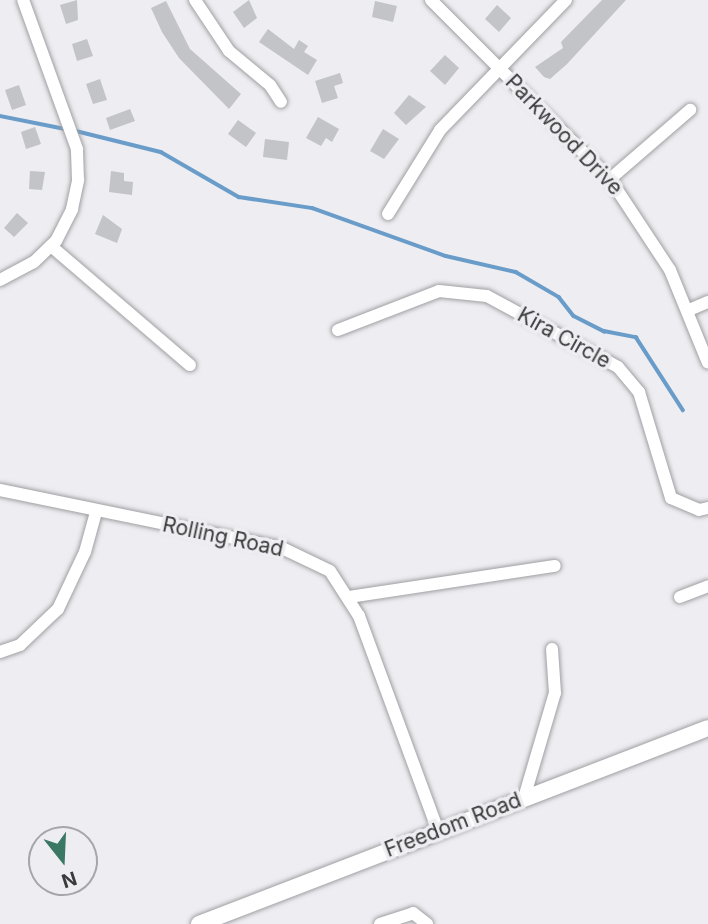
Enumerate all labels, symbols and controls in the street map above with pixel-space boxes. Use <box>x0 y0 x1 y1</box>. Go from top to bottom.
street label: Parkwood Drive <box>500 69 628 201</box>
street label: Kira Circle <box>513 302 615 374</box>
street label: Rolling Road <box>160 512 286 562</box>
street label: Freedom Road <box>381 787 525 863</box>
north arrow <box>28 826 98 896</box>
text: N <box>59 866 79 893</box>

